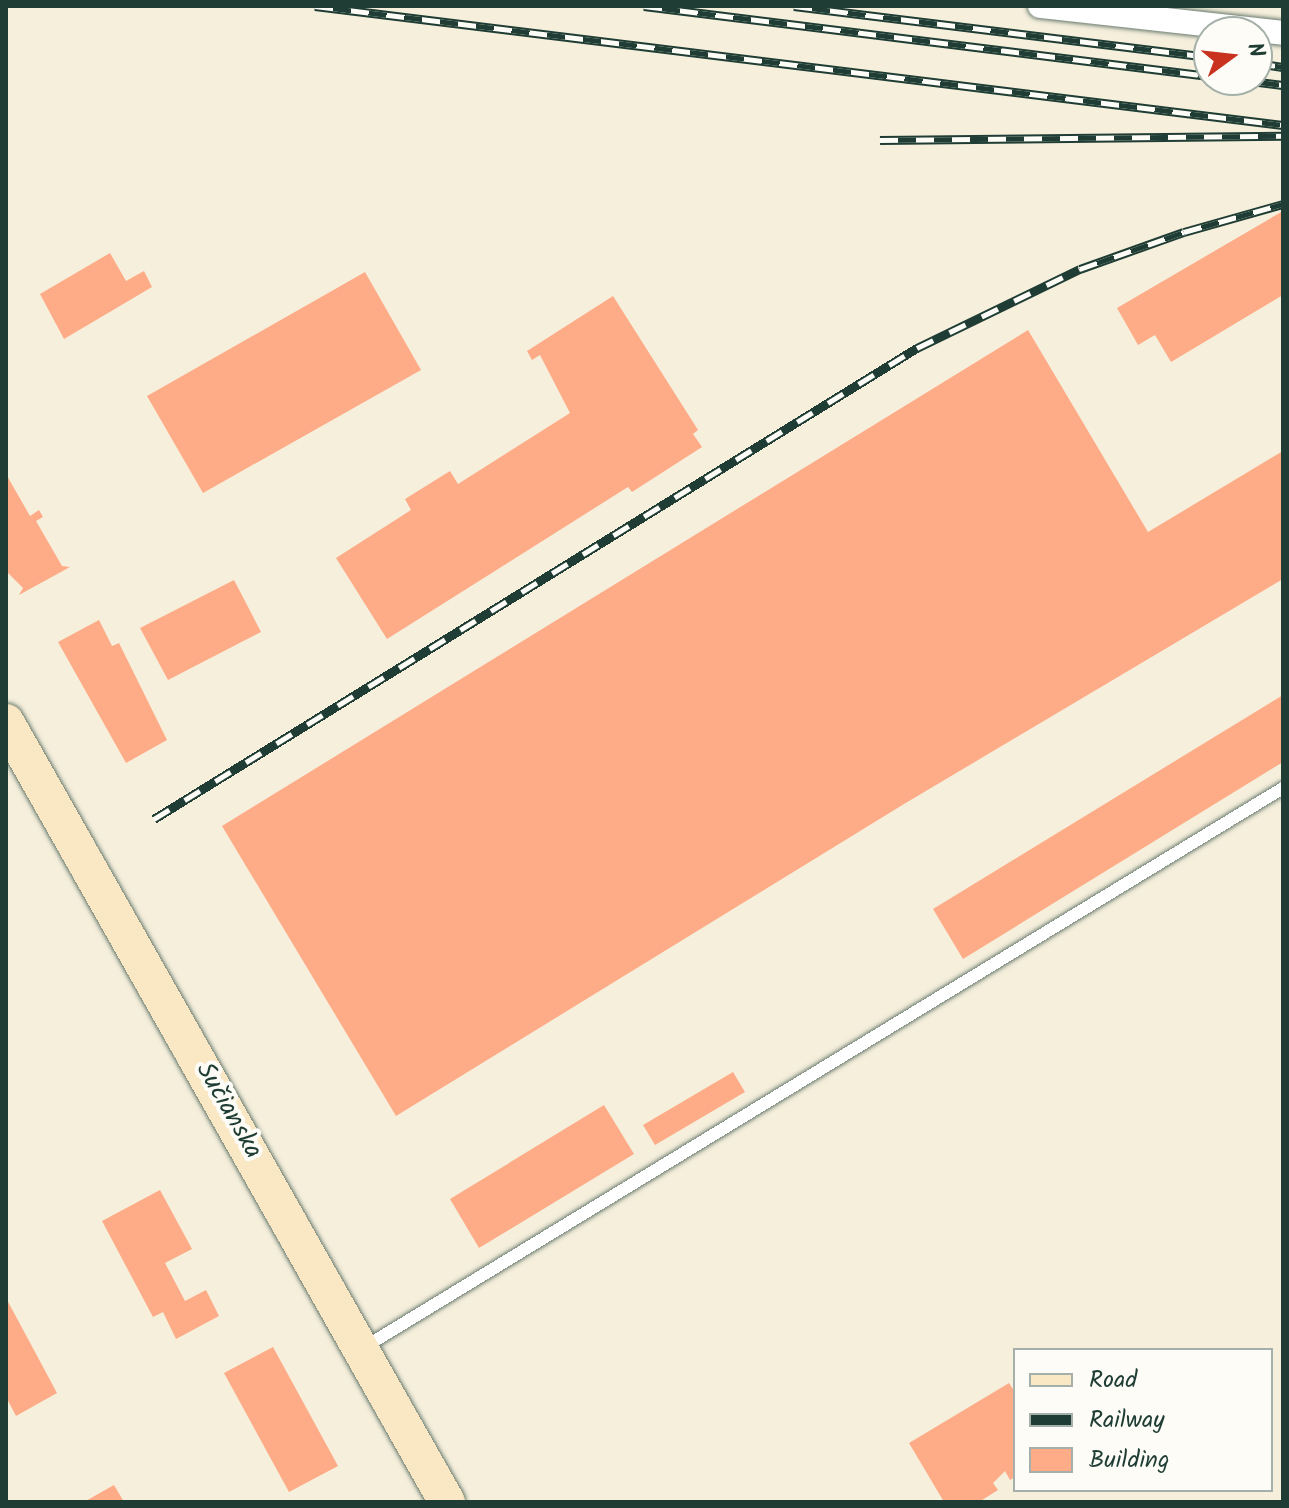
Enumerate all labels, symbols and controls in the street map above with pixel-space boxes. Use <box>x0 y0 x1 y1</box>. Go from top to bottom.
north arrow <box>1193 16 1273 96</box>
text: N <box>1236 39 1273 61</box>
street label: Sučianska <box>188 1057 268 1165</box>
legend <box>1013 1348 1273 1492</box>
text: Road <box>1089 1361 1137 1400</box>
text: Railway <box>1089 1401 1165 1440</box>
text: Building <box>1089 1441 1169 1480</box>

